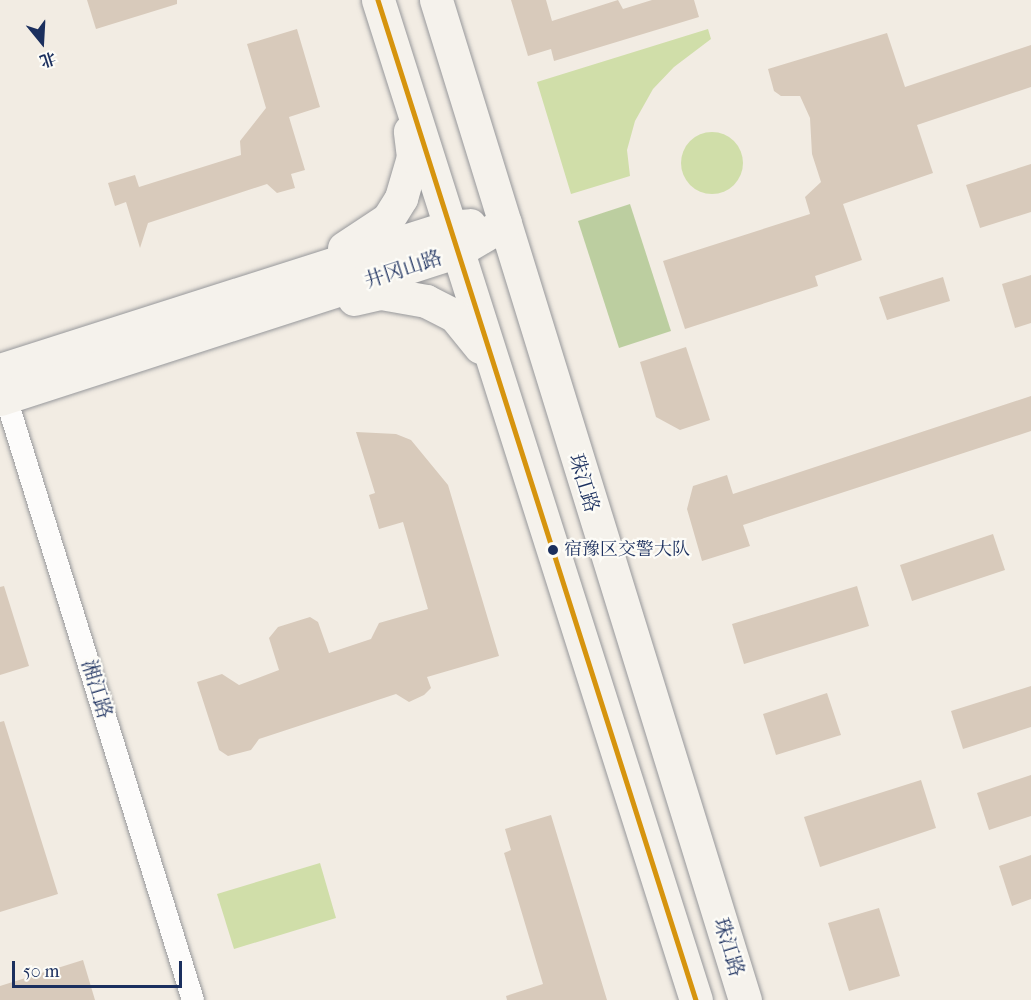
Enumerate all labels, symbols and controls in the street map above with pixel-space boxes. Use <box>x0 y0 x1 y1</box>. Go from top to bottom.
north arrow <box>12 12 72 72</box>
text: 北 <box>37 48 58 71</box>
street label: 井冈山路 <box>361 245 445 293</box>
street label: 珠江路 <box>564 451 604 515</box>
place label: 宿豫区交警大队 <box>564 539 690 561</box>
marker: 宿豫区交警大队 <box>547 544 559 556</box>
street label: 湘江路 <box>77 657 117 721</box>
street label: 珠江路 <box>709 915 749 979</box>
scale bar <box>15 949 184 987</box>
text: 50 m <box>23 961 59 982</box>

